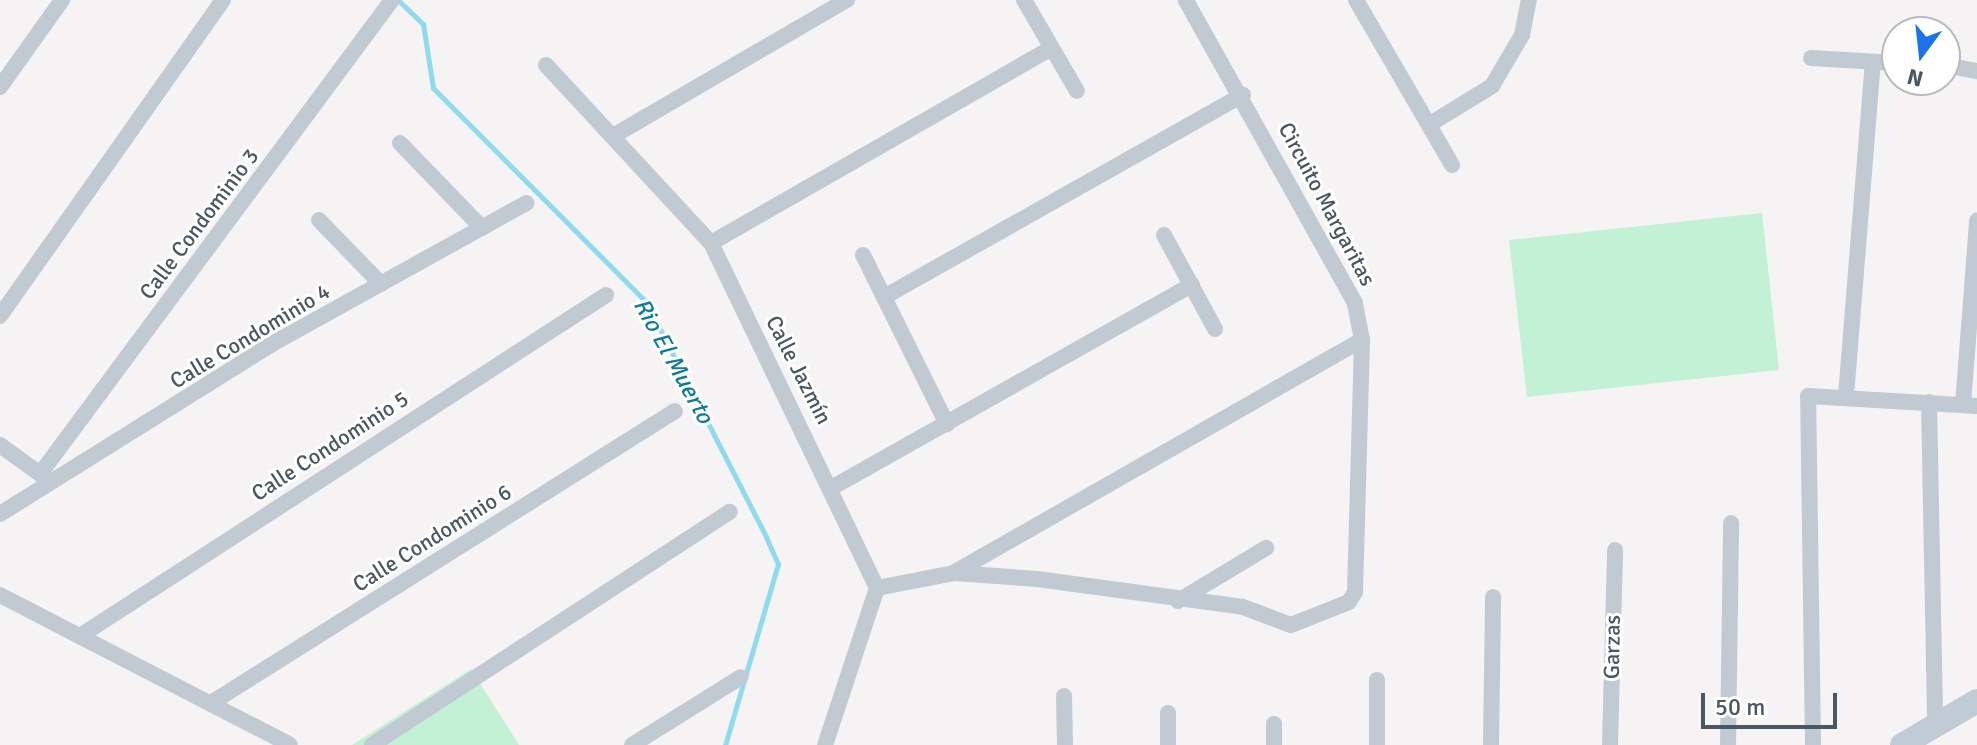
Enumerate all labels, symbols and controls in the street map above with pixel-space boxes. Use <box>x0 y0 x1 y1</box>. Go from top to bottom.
north arrow <box>1881 16 1961 96</box>
text: N <box>1904 63 1926 93</box>
street label: Circuito Margaritas <box>1273 118 1381 290</box>
street label: Calle Condominio 3 <box>134 143 264 305</box>
street label: Calle Condominio 4 <box>165 278 335 394</box>
water label: Rio El Muerto <box>627 293 719 429</box>
street label: Calle Jazmín <box>760 311 838 429</box>
street label: Calle Condominio 5 <box>247 385 413 507</box>
street label: Calle Condominio 6 <box>348 479 516 597</box>
street label: Garzas <box>1598 615 1626 679</box>
scale bar <box>1705 677 1841 727</box>
text: 50 m <box>1715 692 1765 722</box>

